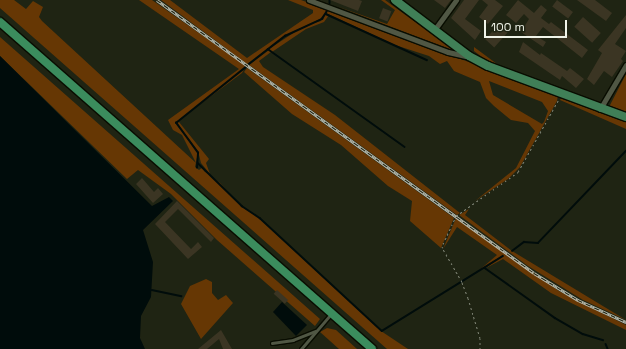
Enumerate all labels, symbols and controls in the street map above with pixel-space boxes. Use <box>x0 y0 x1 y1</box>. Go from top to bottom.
scale bar <box>486 12 569 38</box>
text: 100 m <box>491 19 525 35</box>

